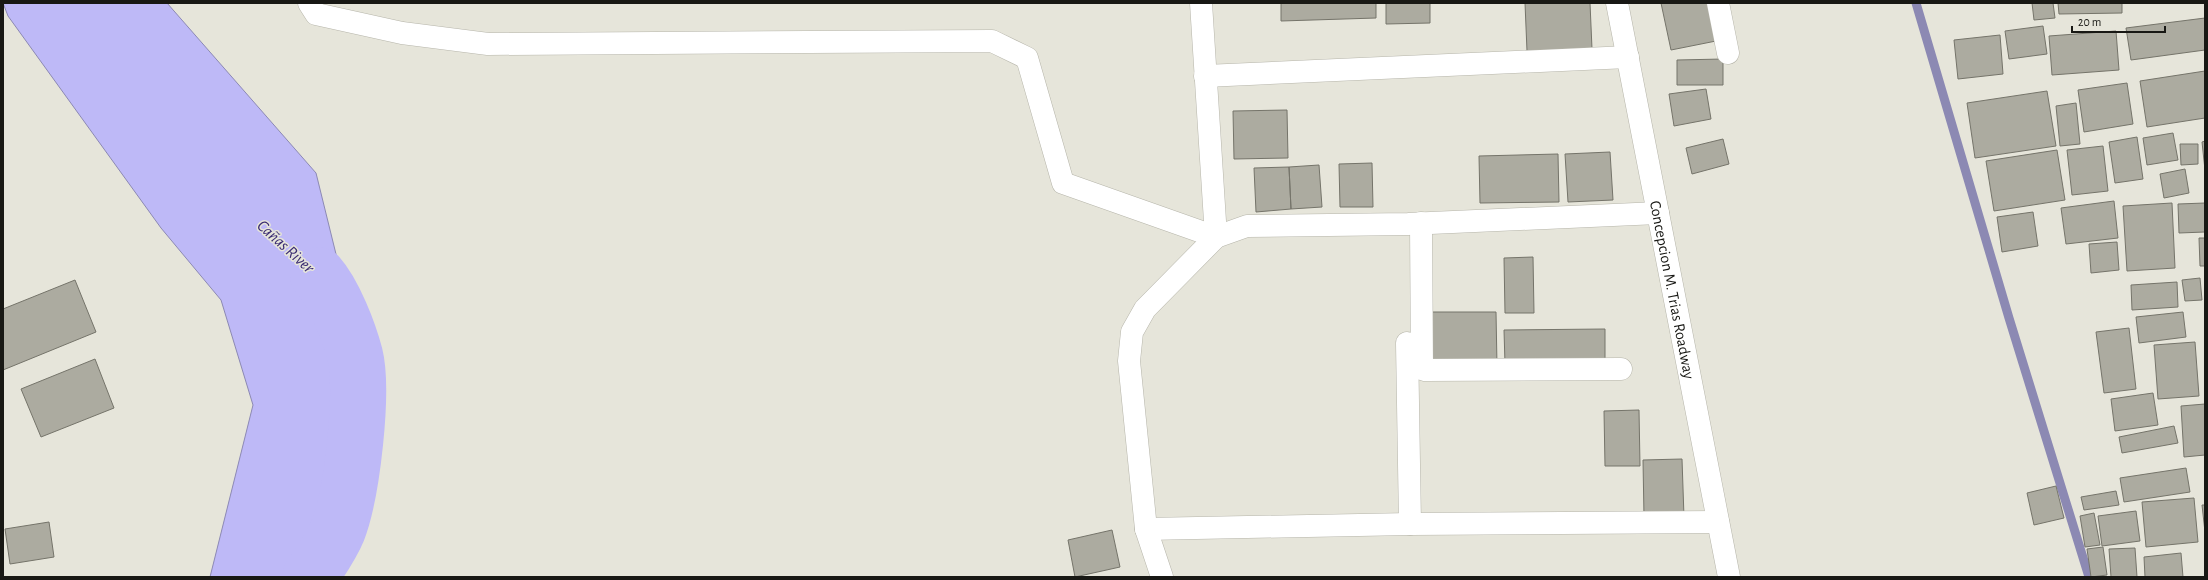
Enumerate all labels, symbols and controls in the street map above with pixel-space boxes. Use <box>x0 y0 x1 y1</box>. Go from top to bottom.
scale bar <box>2072 8 2165 34</box>
text: 20 m <box>2078 16 2101 28</box>
street label: Concepcion M. Trias Roadway <box>1647 199 1697 381</box>
water label: Cañas River <box>254 217 318 276</box>

